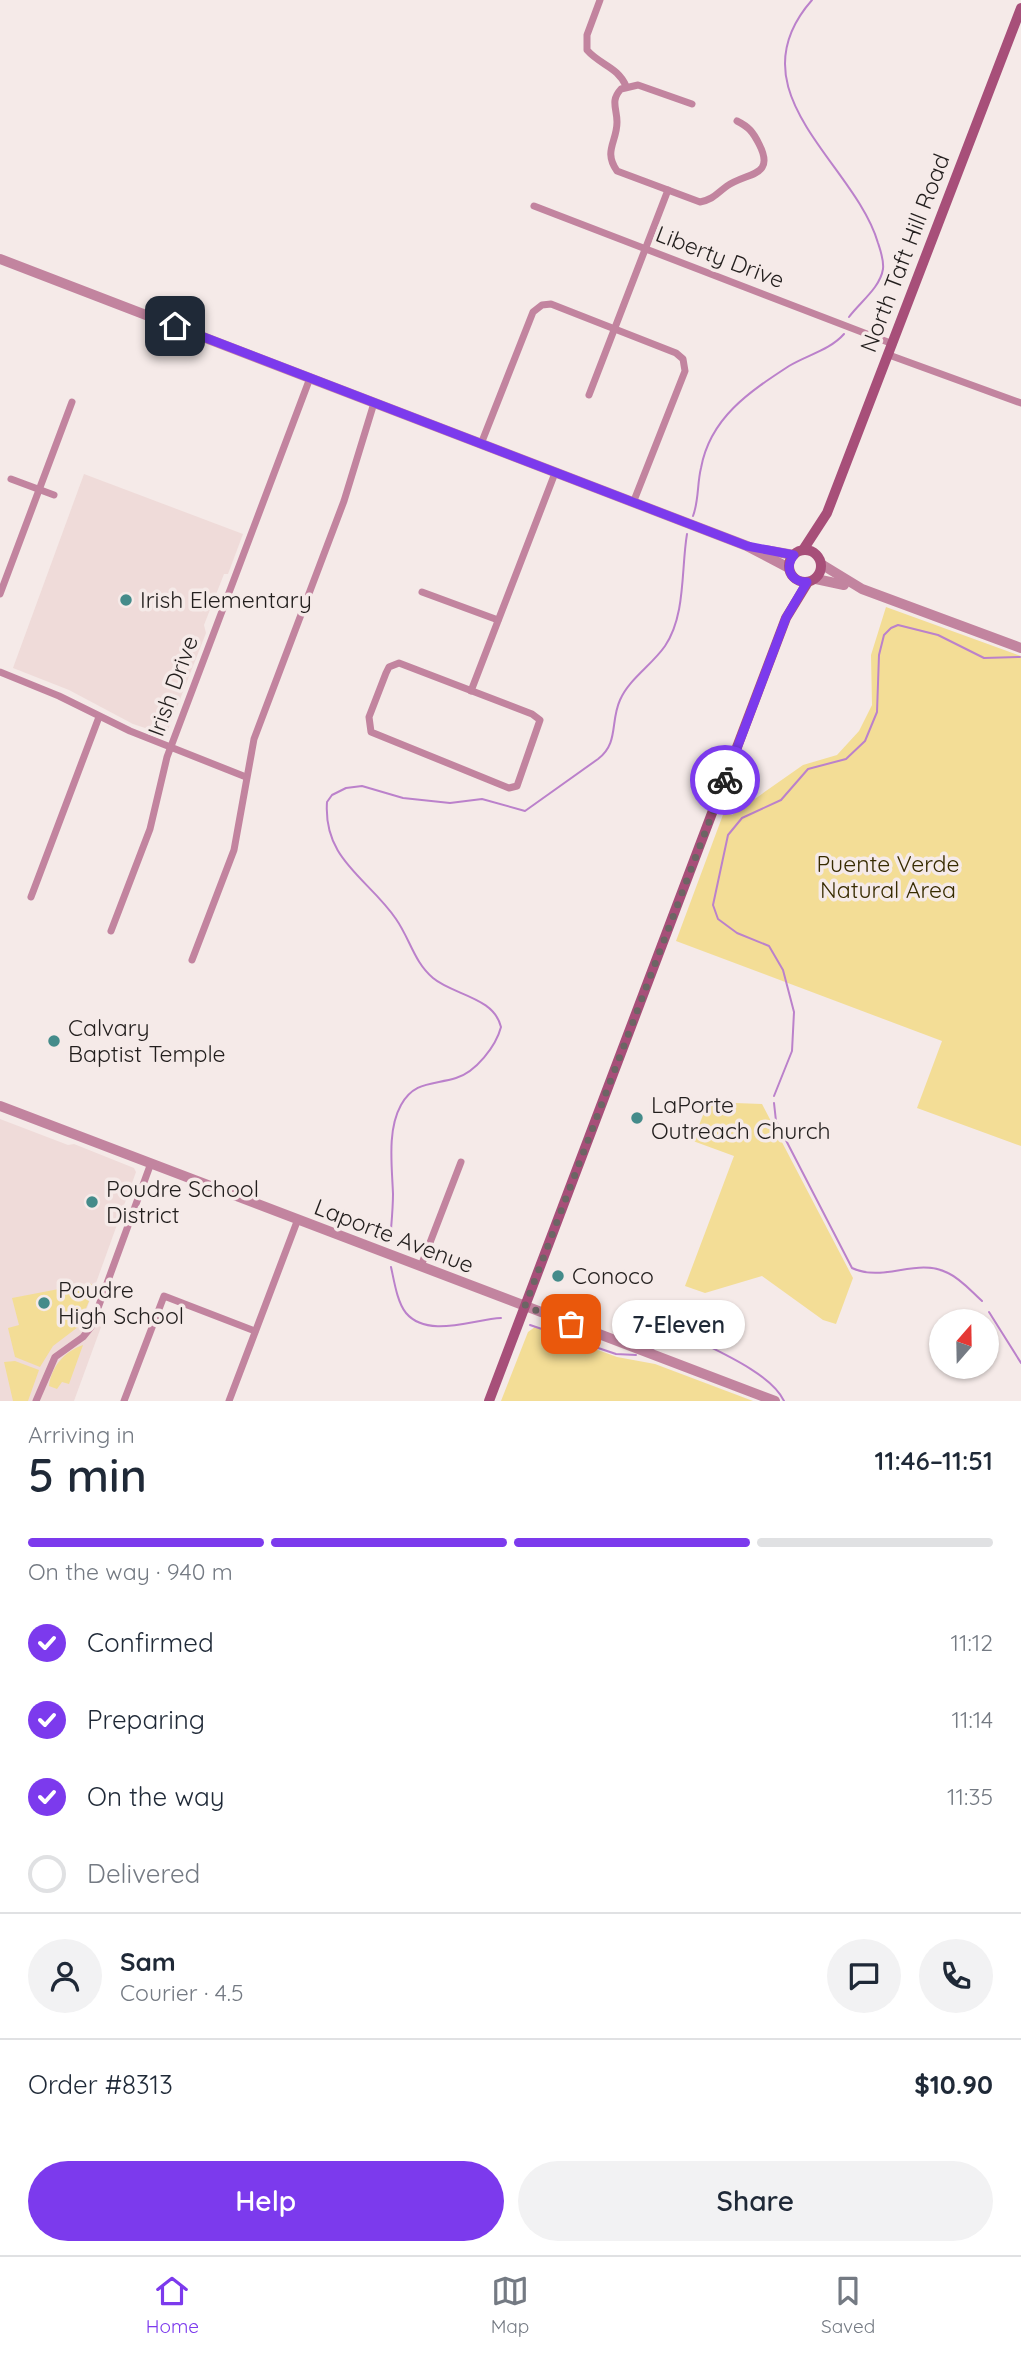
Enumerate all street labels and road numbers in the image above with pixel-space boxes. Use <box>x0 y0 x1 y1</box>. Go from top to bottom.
street label: North Taft Hill Road <box>853 150 956 356</box>
street label: Liberty Drive <box>652 219 789 294</box>
street label: Irish Drive <box>141 632 204 740</box>
street label: Laporte Avenue <box>310 1192 478 1279</box>

